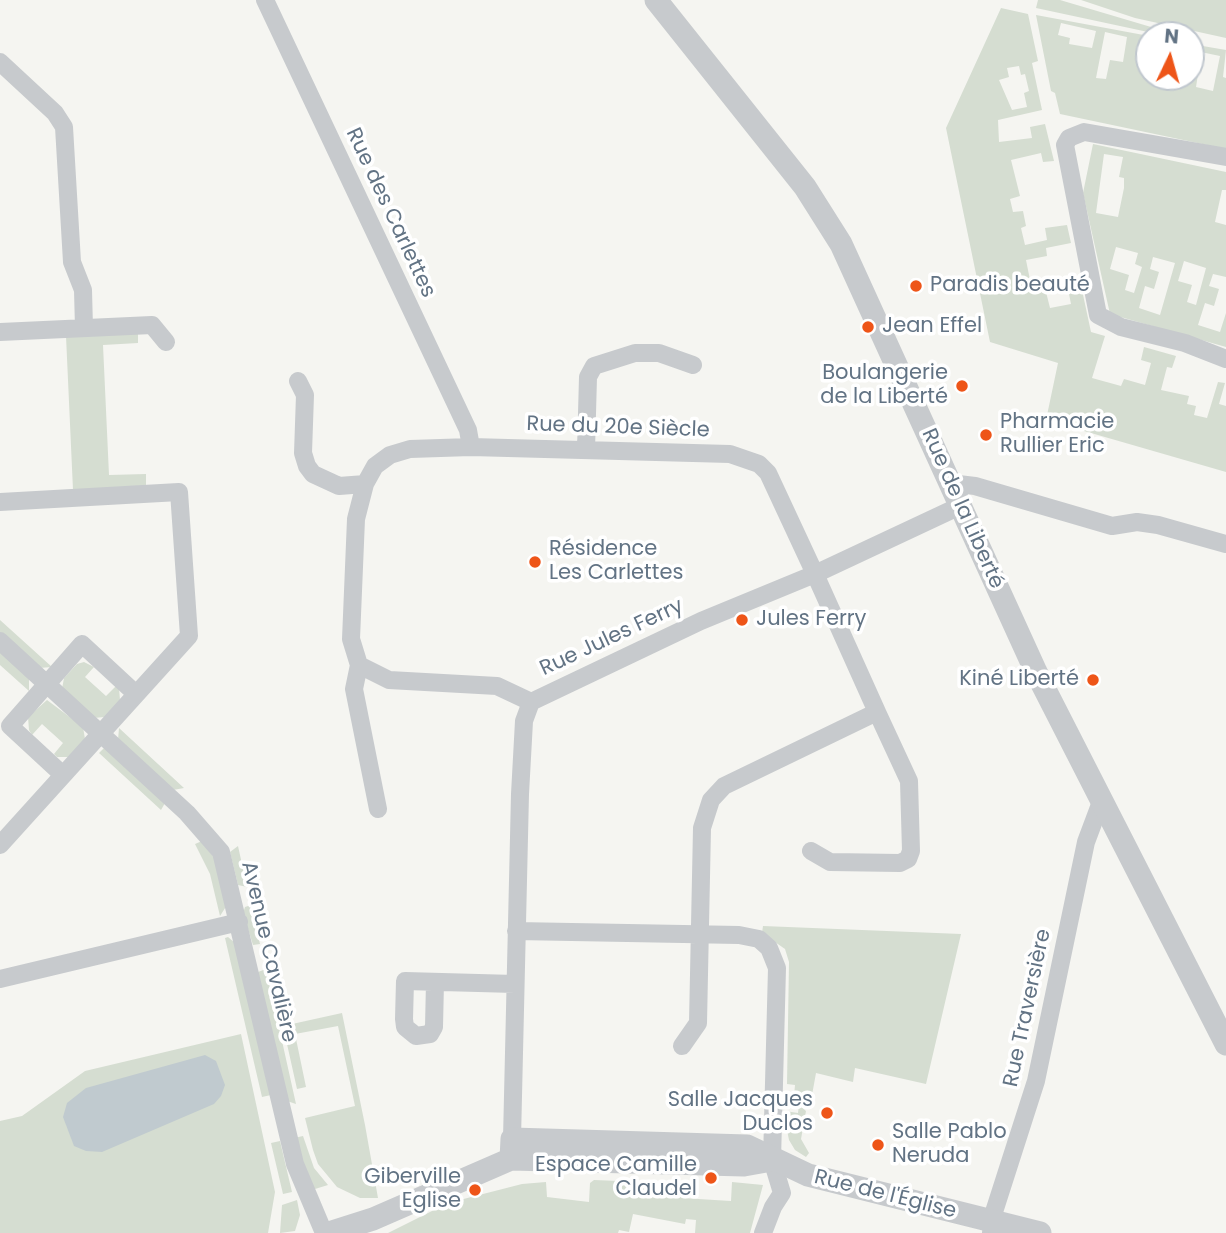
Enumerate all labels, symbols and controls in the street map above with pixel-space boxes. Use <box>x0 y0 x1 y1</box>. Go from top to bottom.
north arrow <box>1135 21 1205 91</box>
text: N <box>1163 23 1180 51</box>
street label: Rue des Carlettes <box>340 124 440 302</box>
place label: Paradis beauté <box>930 273 1090 299</box>
marker: Paradis beauté <box>908 278 924 294</box>
place label: Jean Effel <box>882 314 982 340</box>
marker: Jean Effel <box>860 319 876 335</box>
place label: Boulangerie de la Liberté <box>820 361 948 411</box>
marker: Boulangerie de la Liberté <box>954 378 970 394</box>
place label: Pharmacie Rullier Eric <box>1000 410 1114 460</box>
street label: Rue du 20e Siècle <box>526 412 710 444</box>
street label: Rue de la Liberté <box>915 425 1009 593</box>
marker: Pharmacie Rullier Eric <box>978 427 994 443</box>
place label: Résidence Les Carlettes <box>549 537 683 587</box>
marker: Résidence Les Carlettes <box>527 554 543 570</box>
street label: Rue Jules Ferry <box>536 594 688 682</box>
place label: Jules Ferry <box>756 607 866 633</box>
marker: Jules Ferry <box>734 612 750 628</box>
place label: Kiné Liberté <box>959 667 1079 693</box>
marker: Kiné Liberté <box>1085 672 1101 688</box>
street label: Avenue Cavalière <box>235 859 301 1045</box>
street label: Rue Traversière <box>999 927 1057 1089</box>
place label: Salle Jacques Duclos <box>668 1088 813 1138</box>
marker: Salle Jacques Duclos <box>819 1105 835 1121</box>
place label: Salle Pablo Neruda <box>892 1120 1007 1170</box>
marker: Salle Pablo Neruda <box>870 1137 886 1153</box>
place label: Espace Camille Claudel <box>535 1153 697 1203</box>
place label: Giberville Eglise <box>364 1165 461 1215</box>
street label: Rue de l'Église <box>811 1165 959 1225</box>
marker: Espace Camille Claudel <box>703 1170 719 1186</box>
marker: Giberville Eglise <box>467 1182 483 1198</box>

